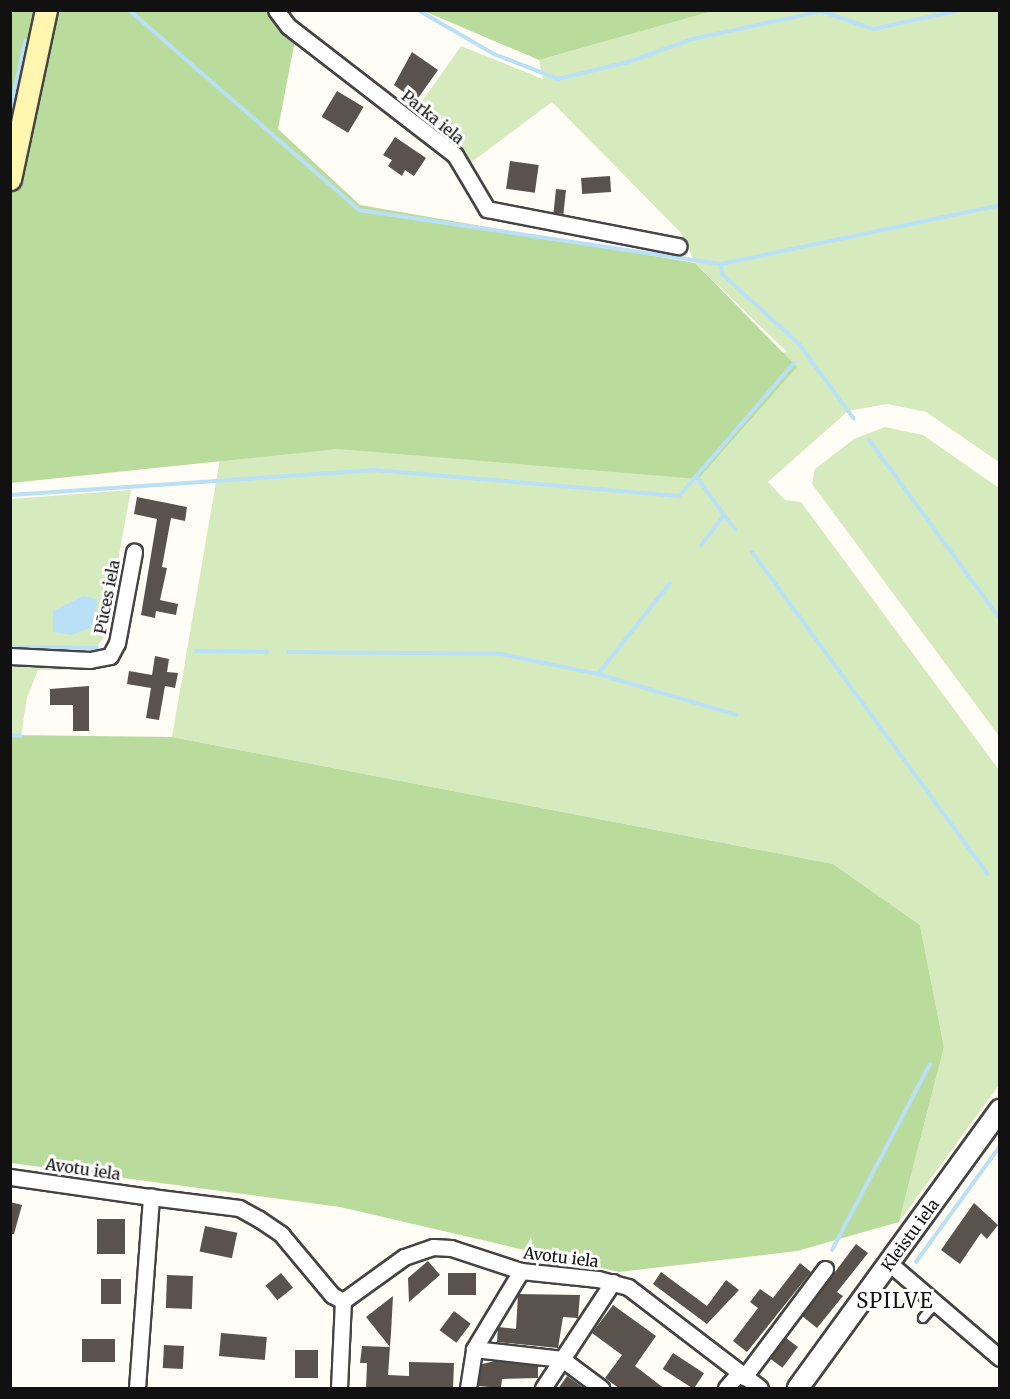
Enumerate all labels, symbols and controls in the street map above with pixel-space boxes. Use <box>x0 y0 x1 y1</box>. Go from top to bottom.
street label: Parka iela <box>398 86 468 148</box>
street label: Pūces iela <box>90 558 124 636</box>
street label: Avotu iela <box>44 1154 122 1184</box>
street label: Kleistu iela <box>877 1195 943 1275</box>
street label: Avotu iela <box>522 1243 600 1271</box>
district label: SPILVE <box>856 1288 934 1312</box>

